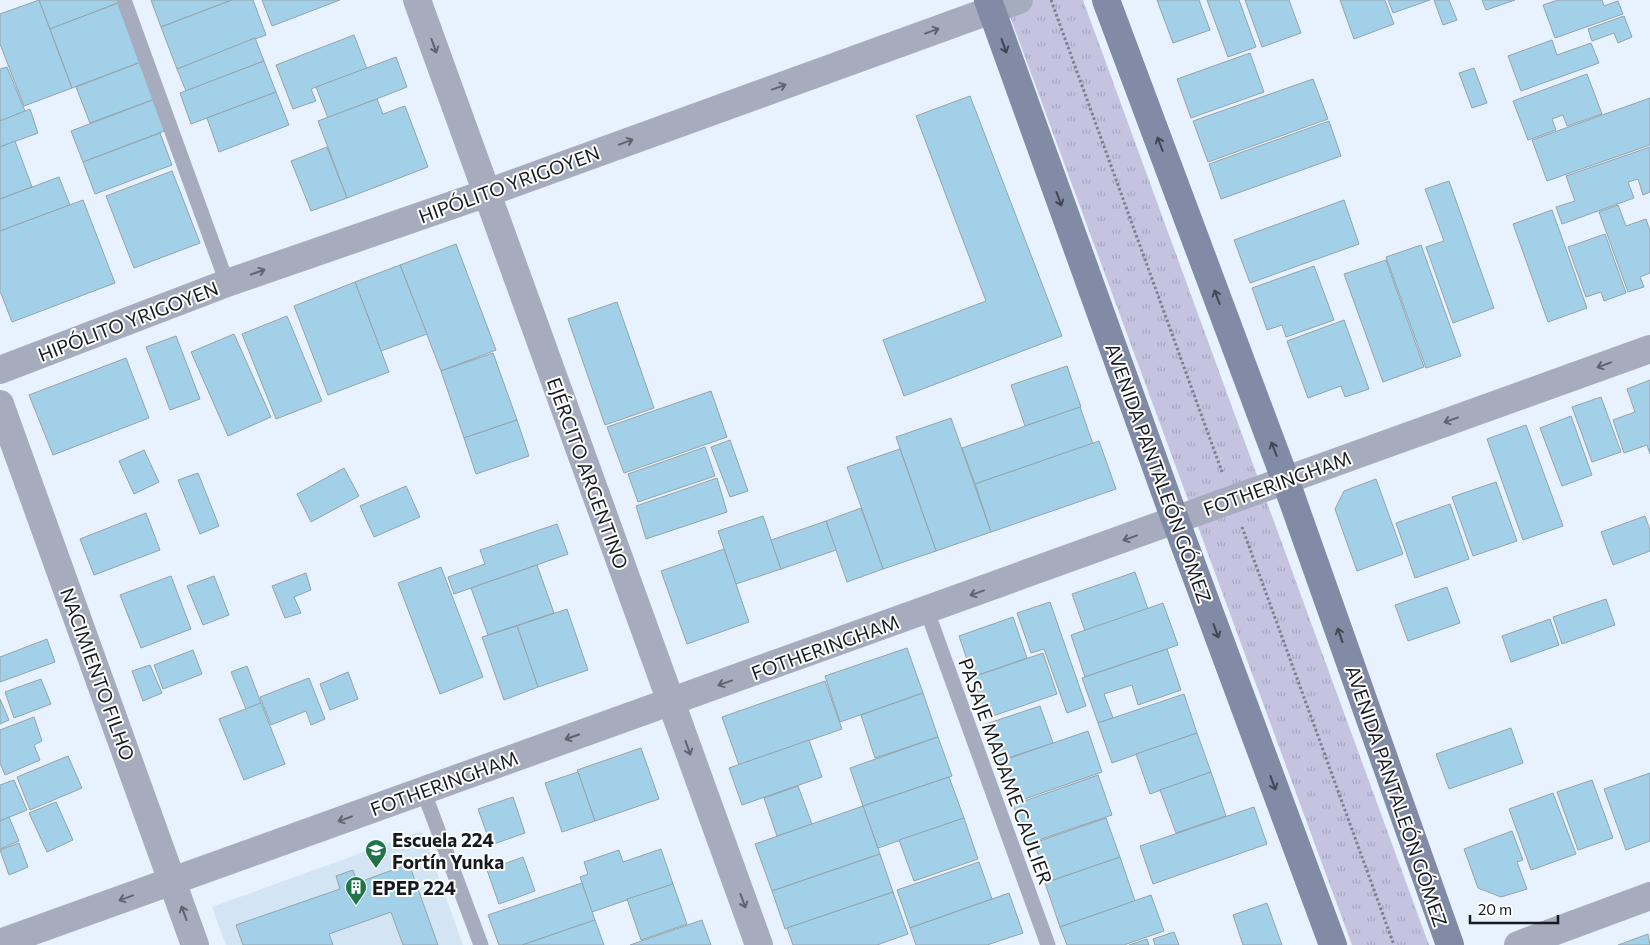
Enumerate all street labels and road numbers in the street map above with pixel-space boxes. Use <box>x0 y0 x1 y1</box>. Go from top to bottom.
street label: HIPÓLITO YRIGOYEN <box>415 140 603 227</box>
street label: HIPÓLITO YRIGOYEN <box>34 275 221 366</box>
street label: AVENIDA PANTALEÓN GÓMEZ <box>1101 340 1218 606</box>
street label: EJÉRCITO ARGENTINO <box>543 374 633 572</box>
street label: FOTHERINGHAM <box>1200 446 1354 520</box>
street label: NACIMIENTO FILHO <box>56 585 140 763</box>
street label: FOTHERINGHAM <box>748 610 902 684</box>
street label: PASAJE MADAME CAULIER <box>954 655 1058 888</box>
street label: AVENIDA PANTALEÓN GÓMEZ <box>1341 662 1454 930</box>
street label: FOTHERINGHAM <box>367 746 521 820</box>

